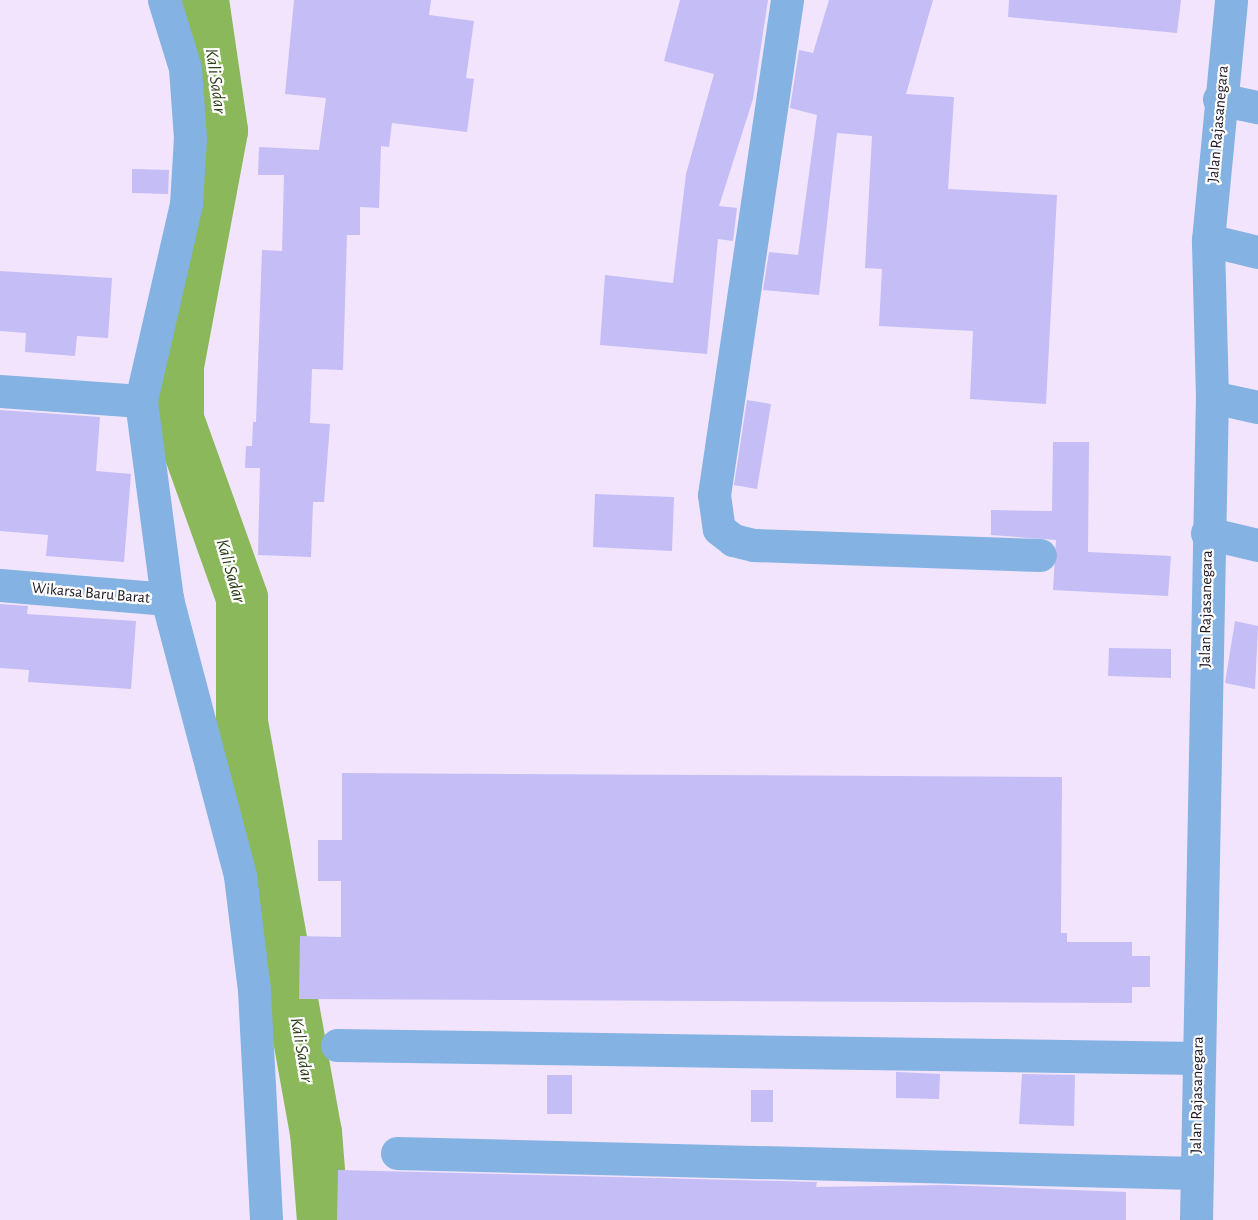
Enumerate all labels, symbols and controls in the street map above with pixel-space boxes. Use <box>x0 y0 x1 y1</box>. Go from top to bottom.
water label: Kali Sadar <box>200 47 230 115</box>
street label: Jalan Rajasanegara <box>1203 65 1233 183</box>
water label: Kali Sadar <box>211 537 249 605</box>
street label: Jalan Rajasanegara <box>1195 550 1217 668</box>
street label: Wikarsa Baru Barat <box>31 578 151 608</box>
water label: Kali Sadar <box>285 1016 317 1084</box>
street label: Jalan Rajasanegara <box>1186 1036 1208 1154</box>

